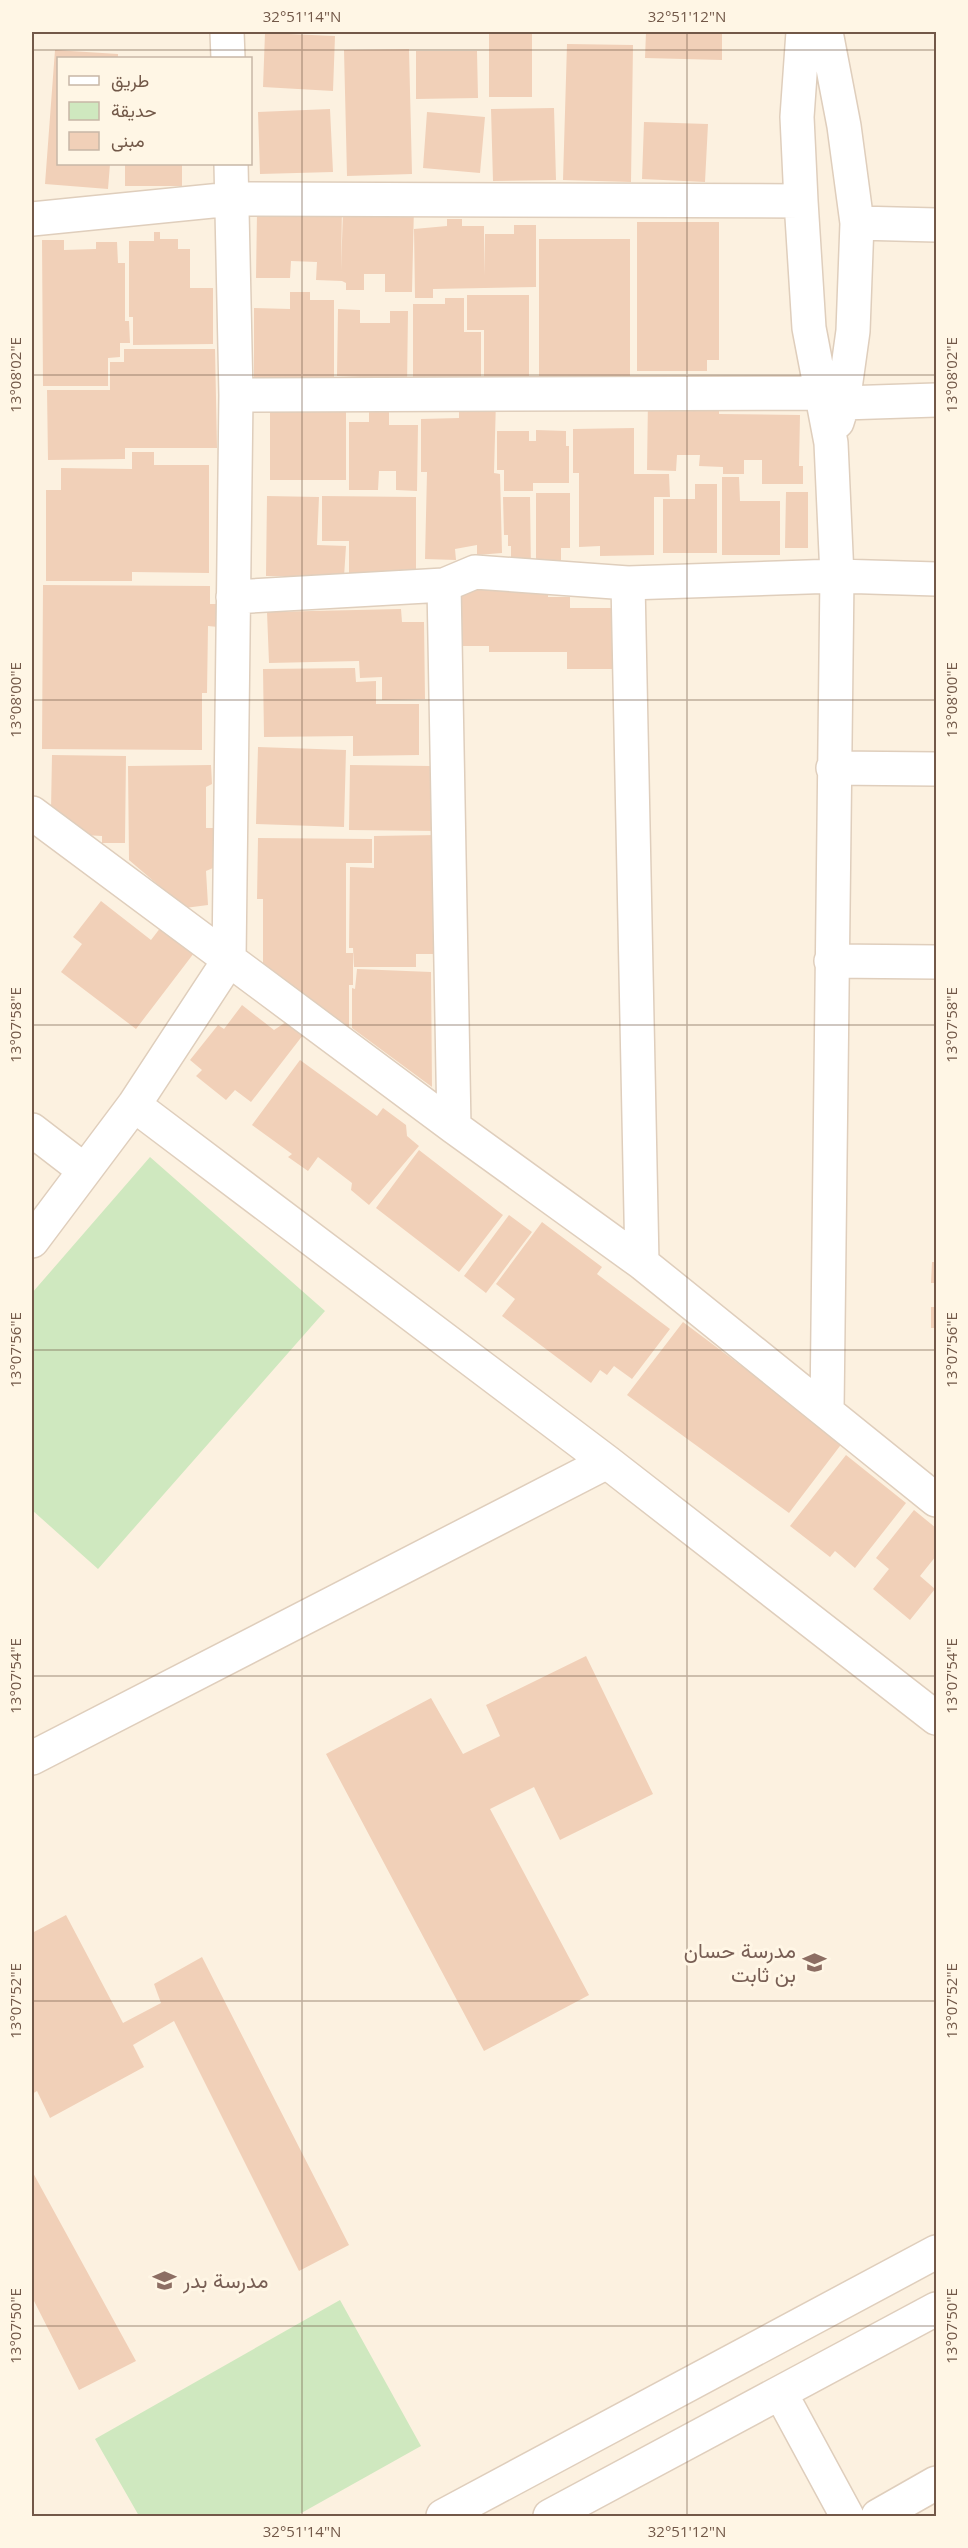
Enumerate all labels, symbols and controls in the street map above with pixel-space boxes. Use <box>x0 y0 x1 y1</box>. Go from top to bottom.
text: 32°51'14"N <box>263 6 341 26</box>
text: 32°51'12"N <box>648 6 726 26</box>
legend <box>57 57 252 165</box>
text: طريق <box>111 68 149 92</box>
text: حديقة <box>111 98 157 122</box>
text: مبنى <box>111 128 145 152</box>
text: 13°08'02"E <box>5 337 25 413</box>
text: 13°08'02"E <box>941 337 961 413</box>
text: 13°08'00"E <box>5 662 25 738</box>
text: 13°08'00"E <box>941 662 961 738</box>
text: 13°07'58"E <box>5 987 25 1063</box>
text: 13°07'58"E <box>941 987 961 1063</box>
text: 13°07'56"E <box>5 1312 25 1388</box>
text: 13°07'56"E <box>941 1312 961 1388</box>
text: 13°07'54"E <box>5 1638 25 1714</box>
text: 13°07'54"E <box>941 1638 961 1714</box>
place label: مدرسة حسان بن ثابت <box>684 1936 796 1988</box>
school or university icon: مدرسة حسان بن ثابت <box>801 1949 827 1975</box>
text: 13°07'52"E <box>5 1963 25 2039</box>
text: 13°07'52"E <box>941 1963 961 2039</box>
place label: مدرسة بدر <box>182 2266 268 2294</box>
school or university icon: مدرسة بدر <box>152 2267 178 2293</box>
text: 13°07'50"E <box>5 2288 25 2364</box>
text: 13°07'50"E <box>941 2288 961 2364</box>
text: 32°51'14"N <box>263 2521 341 2541</box>
text: 32°51'12"N <box>648 2521 726 2541</box>

